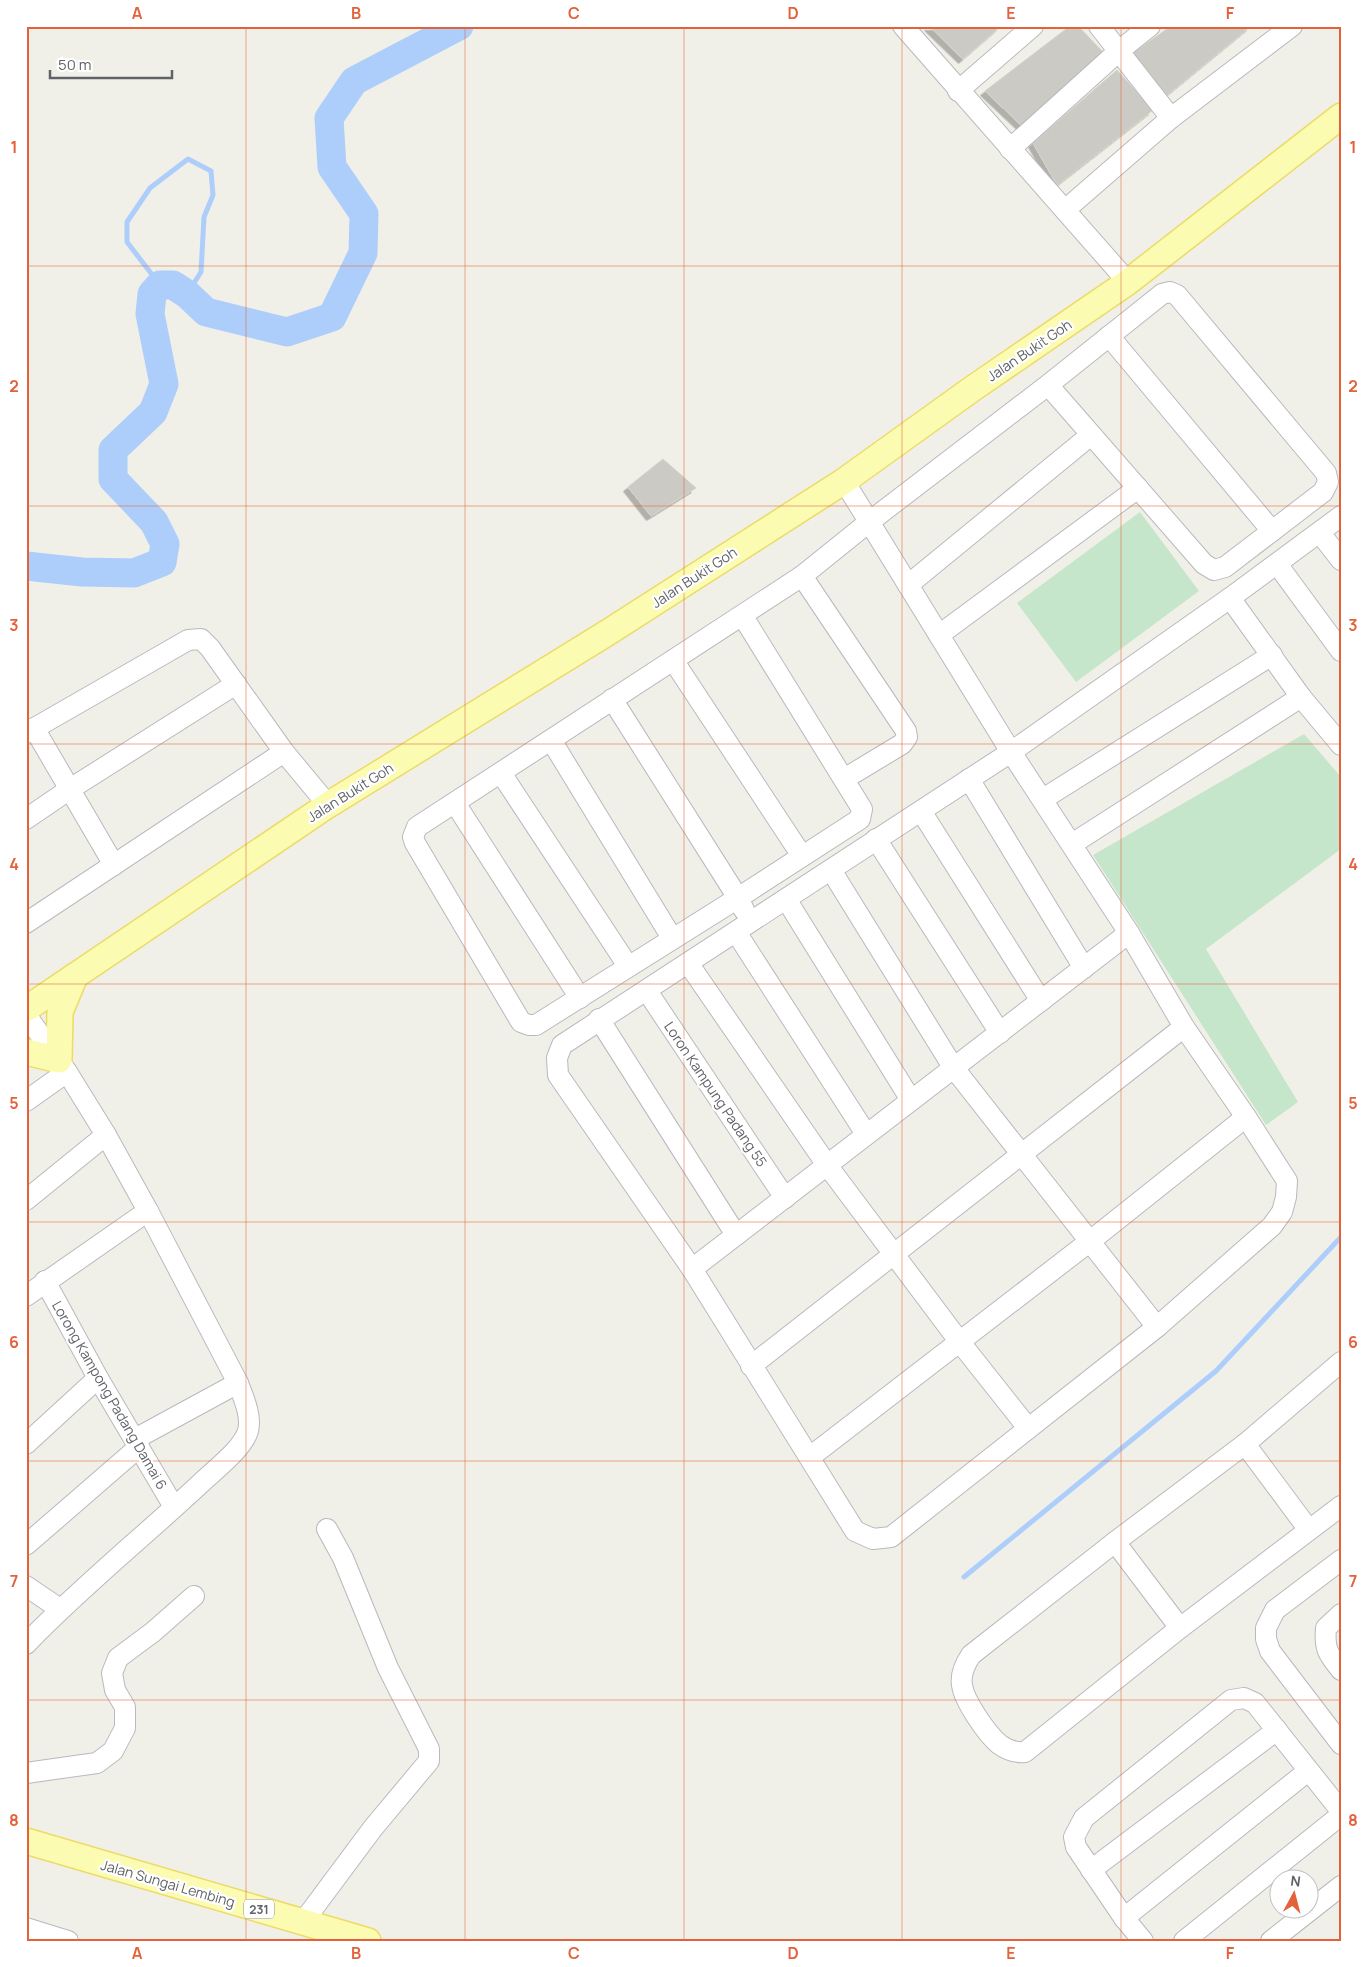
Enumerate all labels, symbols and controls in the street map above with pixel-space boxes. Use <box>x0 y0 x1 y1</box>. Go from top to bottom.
text: A <box>132 2 143 24</box>
text: B <box>351 2 361 24</box>
text: C <box>568 2 580 24</box>
text: D <box>787 2 799 24</box>
text: E <box>1006 2 1016 24</box>
text: F <box>1226 2 1235 24</box>
scale bar <box>50 48 172 80</box>
text: 50 m <box>58 54 92 75</box>
text: 1 <box>10 136 18 158</box>
text: 1 <box>1349 136 1357 158</box>
street label: Jalan Bukit Goh <box>983 315 1075 385</box>
text: 2 <box>9 375 19 397</box>
text: 2 <box>1348 375 1358 397</box>
street label: Jalan Bukit Goh <box>648 542 740 612</box>
text: 3 <box>9 614 19 636</box>
text: 3 <box>1348 614 1358 636</box>
street label: Jalan Bukit Goh <box>303 758 397 826</box>
text: 4 <box>9 853 19 875</box>
text: 4 <box>1348 853 1358 875</box>
street label: Loron Kampung Padang 55 <box>660 1018 772 1170</box>
text: 5 <box>9 1092 19 1114</box>
text: 5 <box>1348 1092 1358 1114</box>
street label: Lorong Kampong Padang Damai 6 <box>48 1297 172 1493</box>
text: 6 <box>9 1331 19 1353</box>
text: 6 <box>1348 1331 1358 1353</box>
text: 7 <box>10 1570 18 1592</box>
text: 7 <box>1349 1570 1357 1592</box>
text: 8 <box>9 1809 19 1831</box>
text: 8 <box>1348 1809 1358 1831</box>
street label: Jalan Sungai Lembing <box>99 1855 237 1911</box>
north arrow <box>1270 1870 1320 1920</box>
text: N <box>1289 1871 1302 1891</box>
road number: 231 <box>244 1900 274 1918</box>
text: A <box>132 1942 143 1964</box>
text: B <box>351 1942 361 1964</box>
text: C <box>568 1942 580 1964</box>
text: D <box>787 1942 799 1964</box>
text: E <box>1006 1942 1016 1964</box>
text: F <box>1226 1942 1235 1964</box>

